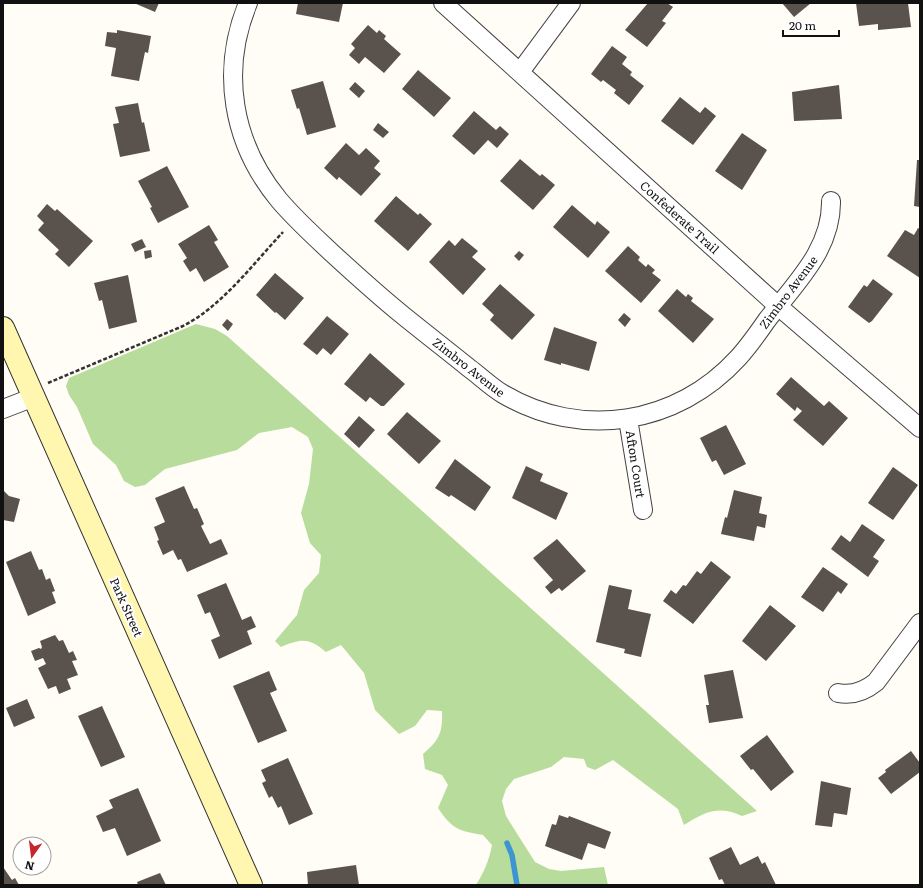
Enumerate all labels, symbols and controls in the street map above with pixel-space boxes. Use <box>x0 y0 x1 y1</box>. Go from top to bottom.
scale bar <box>783 12 839 38</box>
text: 20 m <box>789 16 816 34</box>
street label: Confederate Trail <box>636 176 724 258</box>
street label: Zimbro Avenue <box>754 252 822 332</box>
street label: Zimbro Avenue <box>429 333 509 401</box>
street label: Afton Court <box>622 429 650 499</box>
street label: Park Street <box>106 575 148 640</box>
north arrow <box>12 836 52 876</box>
text: N <box>23 858 36 876</box>

